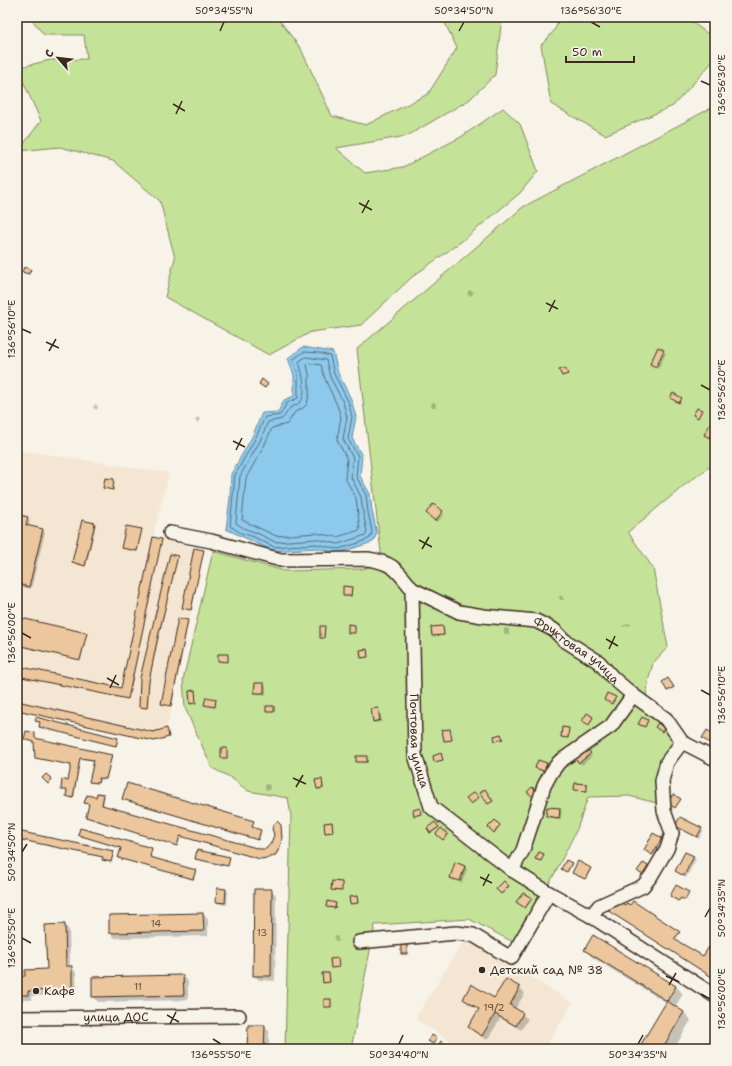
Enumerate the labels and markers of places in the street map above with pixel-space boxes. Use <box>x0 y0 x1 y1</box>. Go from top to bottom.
place label: Детский сад № 38 <box>490 962 603 978</box>
marker: Детский сад № 38 <box>477 965 487 975</box>
place label: Кафе <box>44 983 75 999</box>
marker: Кафе <box>31 986 41 996</box>

